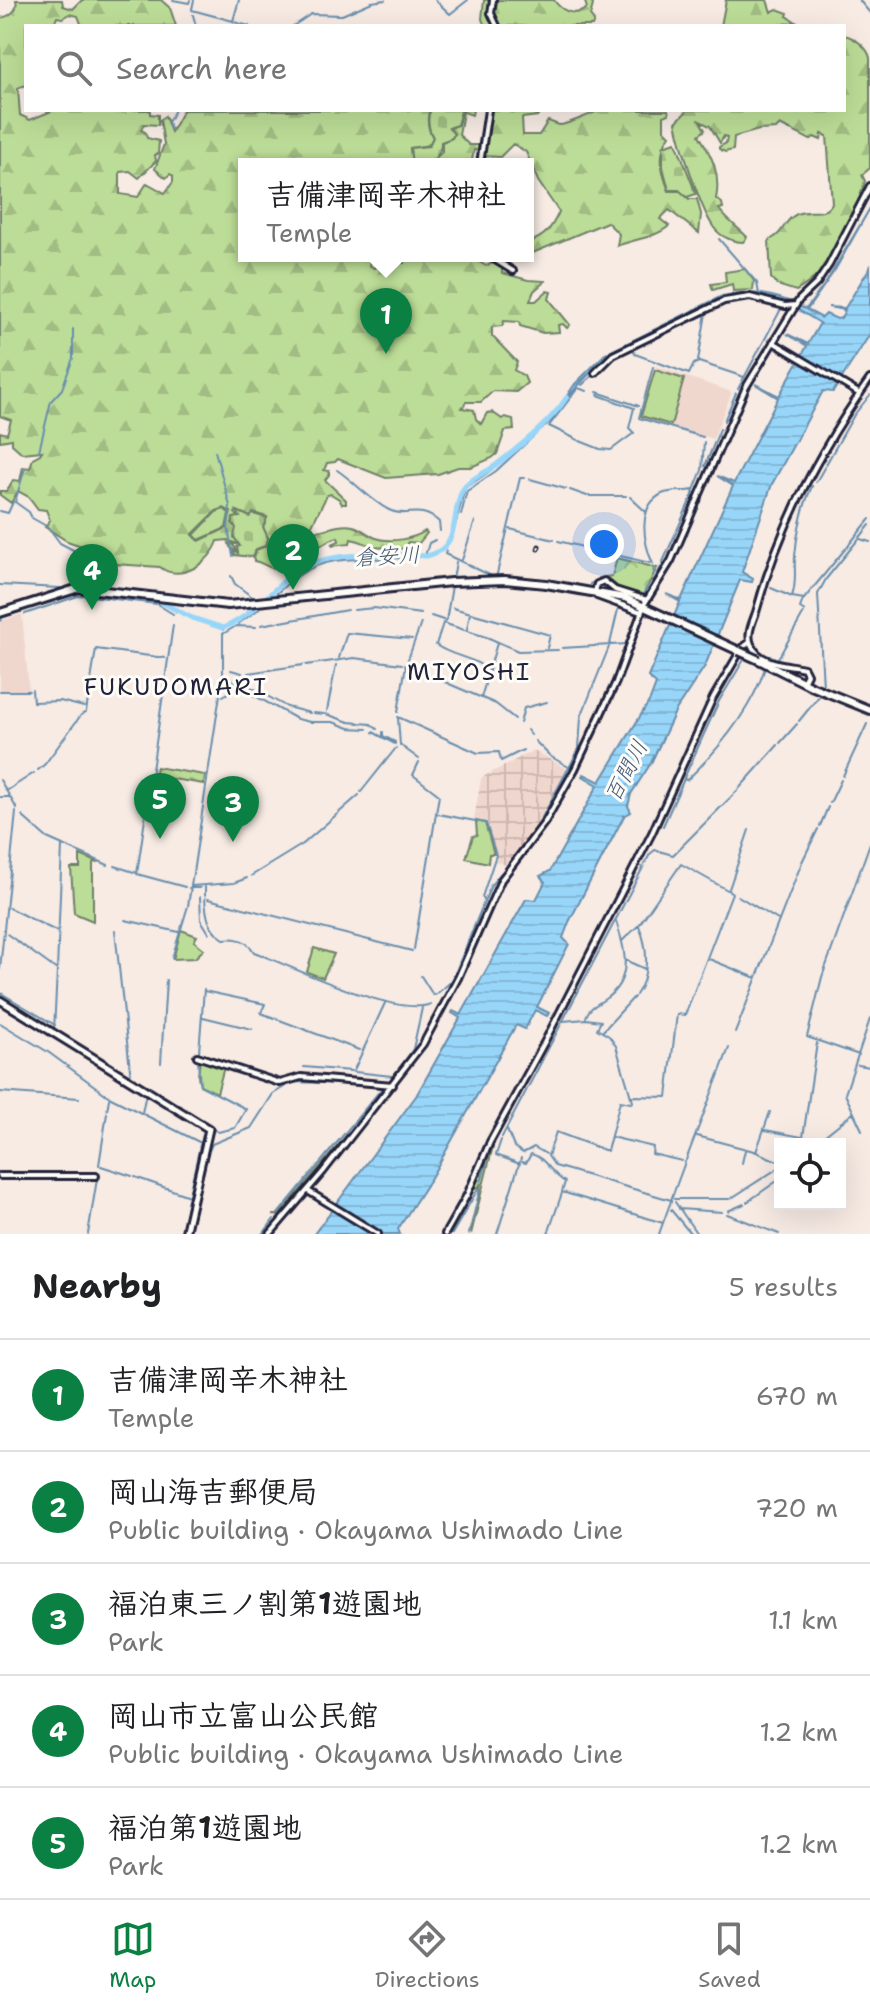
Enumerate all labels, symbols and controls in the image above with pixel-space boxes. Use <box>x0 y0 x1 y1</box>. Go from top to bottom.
search box <box>24 24 846 112</box>
icon: search <box>52 46 96 90</box>
text: Search here <box>116 48 287 89</box>
popup <box>238 158 534 262</box>
text: 吉備津岡辛木神社 <box>266 174 506 215</box>
text: Temple <box>266 215 353 250</box>
pin: 1 <box>360 288 412 354</box>
pin: 2 <box>267 524 319 590</box>
your location <box>584 524 624 564</box>
water label: 倉安川 <box>353 540 421 572</box>
pin: 4 <box>66 544 118 610</box>
district label: MIYOSHI <box>407 656 531 688</box>
district label: FUKUDOMARI <box>84 671 268 703</box>
water label: 百間川 <box>598 735 654 807</box>
pin: 5 <box>134 773 186 839</box>
pin: 3 <box>207 776 259 842</box>
map controls <box>774 1138 846 1210</box>
button: locate <box>774 1138 846 1210</box>
text: Nearby <box>32 1263 162 1309</box>
text: 5 results <box>729 1269 838 1304</box>
text: 吉備津岡辛木神社 <box>108 1359 348 1400</box>
text: 1 <box>52 1378 64 1413</box>
text: 670 m <box>756 1378 838 1413</box>
text: Temple <box>108 1400 195 1435</box>
text: 岡山海吉郵便局 <box>108 1471 318 1512</box>
text: 2 <box>49 1490 67 1525</box>
text: 720 m <box>755 1490 838 1525</box>
text: Public building · Okayama Ushimado Line <box>108 1512 624 1547</box>
text: 福泊東三ノ割第1遊園地 <box>108 1583 422 1624</box>
text: 3 <box>49 1602 67 1637</box>
text: 1.1 km <box>768 1602 838 1637</box>
text: Park <box>108 1624 164 1659</box>
text: 岡山市立富山公民館 <box>108 1695 378 1736</box>
text: 4 <box>49 1714 67 1749</box>
text: 1.2 km <box>759 1714 838 1749</box>
text: Public building · Okayama Ushimado Line <box>108 1736 624 1771</box>
text: 福泊第1遊園地 <box>108 1807 302 1848</box>
text: 5 <box>50 1826 66 1861</box>
text: 1.2 km <box>759 1826 838 1861</box>
text: Park <box>108 1848 164 1883</box>
tab: Map <box>109 1917 156 1994</box>
tab: Directions <box>375 1917 480 1994</box>
tab: Saved <box>698 1917 761 1994</box>

